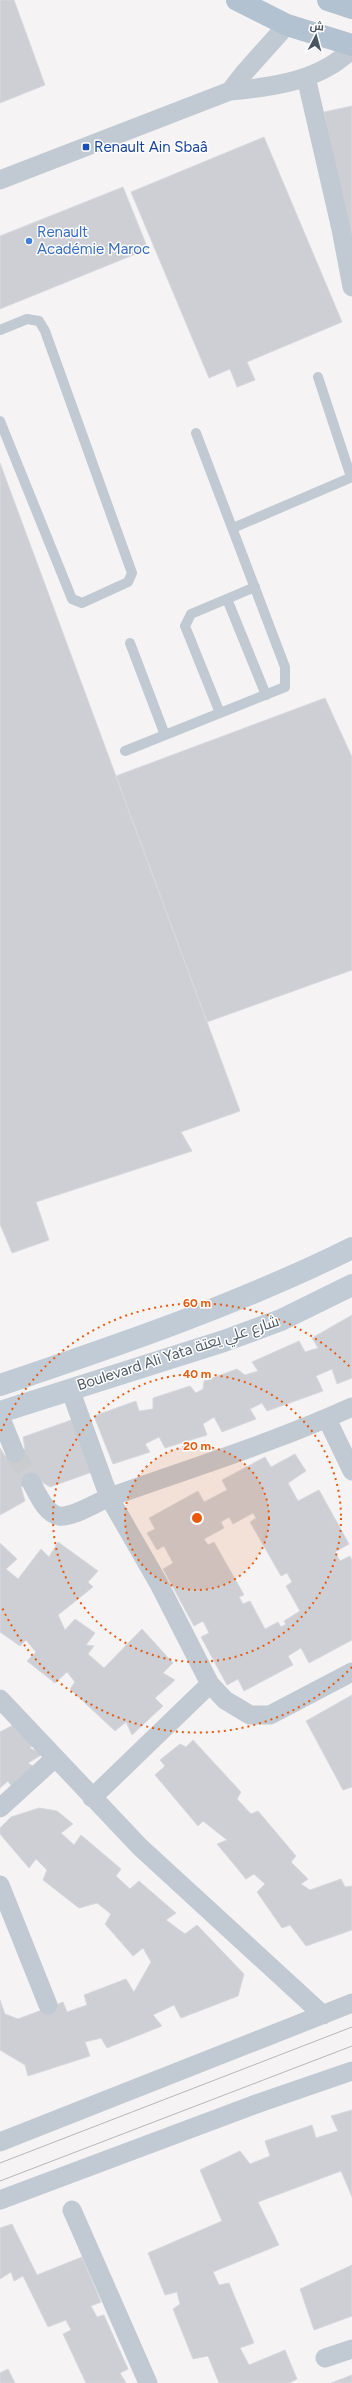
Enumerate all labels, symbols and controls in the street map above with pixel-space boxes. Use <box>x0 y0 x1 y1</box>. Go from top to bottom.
north arrow <box>296 16 336 56</box>
text: ش <box>309 19 325 34</box>
place label: Renault Ain Sbaâ <box>94 138 208 156</box>
marker: Renault Ain Sbaâ <box>81 142 91 152</box>
place label: Renault Académie Maroc <box>37 223 150 258</box>
marker: Renault Académie Maroc <box>24 236 34 246</box>
text: 60 m <box>183 1296 211 1310</box>
street label: Boulevard Ali Yata شارع علي يعتة <box>75 1312 282 1397</box>
text: 40 m <box>183 1367 211 1381</box>
text: 20 m <box>183 1439 211 1453</box>
centre of rings <box>190 1511 204 1525</box>

